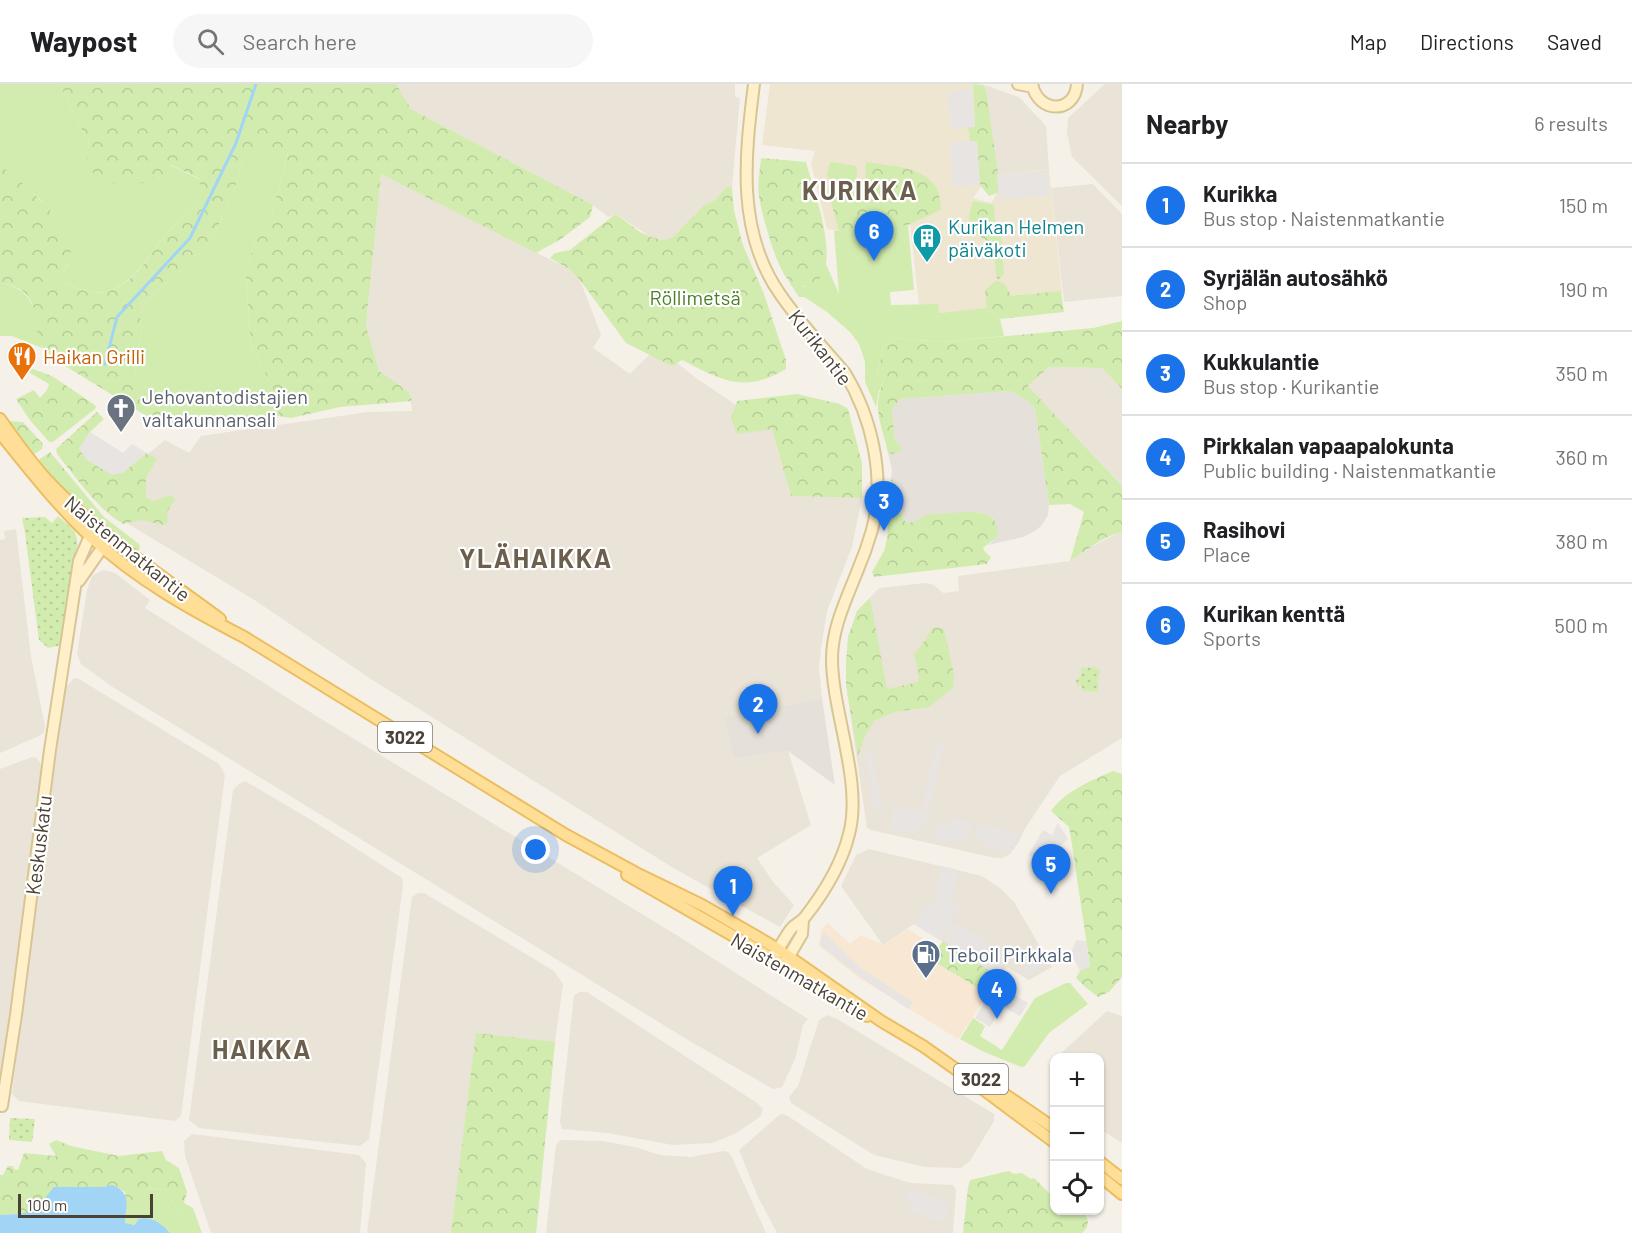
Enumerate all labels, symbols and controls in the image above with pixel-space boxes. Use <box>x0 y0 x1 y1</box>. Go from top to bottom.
search box <box>173 14 593 68</box>
text: Waypost <box>30 24 137 58</box>
icon: search <box>194 25 227 58</box>
text: Search here <box>242 28 357 54</box>
text: Map <box>1350 29 1387 54</box>
text: Directions <box>1420 29 1514 54</box>
text: Saved <box>1547 29 1602 54</box>
text: Nearby <box>1146 108 1228 139</box>
text: 6 results <box>1534 111 1608 135</box>
district label: KURIKKA <box>802 174 918 205</box>
text: Kurikka <box>1203 180 1277 206</box>
text: 1 <box>1162 193 1169 217</box>
text: 150 m <box>1559 193 1608 217</box>
text: Bus stop · Naistenmatkantie <box>1203 206 1445 230</box>
pin: 6 <box>854 212 894 261</box>
place label: Kurikan Helmen päiväkoti <box>948 214 1084 261</box>
building icon: Kurikan Helmen päiväkoti <box>911 222 943 264</box>
text: Syrjälän autosähkö <box>1203 264 1388 290</box>
text: 2 <box>1160 277 1171 301</box>
text: 190 m <box>1559 277 1608 301</box>
park label: Röllimetsä <box>649 285 741 309</box>
text: Shop <box>1203 290 1247 314</box>
street label: Kurikantie <box>784 304 858 390</box>
restaurant icon: Haikan Grilli <box>6 340 38 382</box>
place label: Haikan Grilli <box>43 344 145 368</box>
text: Kukkulantie <box>1203 348 1319 374</box>
text: 3 <box>1160 361 1171 385</box>
text: 350 m <box>1556 361 1608 385</box>
text: Bus stop · Kurikantie <box>1203 374 1380 398</box>
place label: Jehovantodistajien valtakunnansali <box>142 384 308 431</box>
church icon: Jehovantodistajien valtakunnansali <box>105 392 137 434</box>
text: Pirkkalan vapaapalokunta <box>1203 432 1454 458</box>
text: 4 <box>1159 445 1172 469</box>
text: 360 m <box>1556 445 1608 469</box>
text: Public building · Naistenmatkantie <box>1203 458 1496 482</box>
pin: 3 <box>864 482 904 531</box>
street label: Naistenmatkantie <box>60 490 196 606</box>
text: Rasihovi <box>1203 516 1285 542</box>
text: 5 <box>1160 529 1171 553</box>
text: 380 m <box>1555 529 1608 553</box>
district label: YLÄHAIKKA <box>459 542 613 573</box>
text: Place <box>1203 542 1251 566</box>
text: Kurikan kenttä <box>1203 600 1345 626</box>
text: 6 <box>1160 613 1171 637</box>
text: 500 m <box>1555 613 1608 637</box>
text: Sports <box>1203 626 1261 650</box>
pin: 2 <box>738 684 777 734</box>
road number: 3022 <box>378 722 432 752</box>
street label: Keskuskatu <box>20 794 56 896</box>
your location <box>521 835 550 864</box>
pin: 5 <box>1032 844 1070 894</box>
pin: 1 <box>714 866 752 916</box>
street label: Naistenmatkantie <box>727 927 873 1025</box>
fuel station icon: Teboil Pirkkala <box>910 938 942 980</box>
place label: Teboil Pirkkala <box>947 942 1072 966</box>
pin: 4 <box>978 970 1016 1019</box>
district label: HAIKKA <box>212 1033 312 1064</box>
map controls <box>1050 1053 1104 1215</box>
button: + <box>1050 1053 1104 1107</box>
road number: 3022 <box>954 1064 1008 1094</box>
button: − <box>1050 1107 1104 1161</box>
button: locate <box>1050 1161 1104 1215</box>
scale bar <box>18 1191 153 1218</box>
text: 100 m <box>27 1195 67 1214</box>

